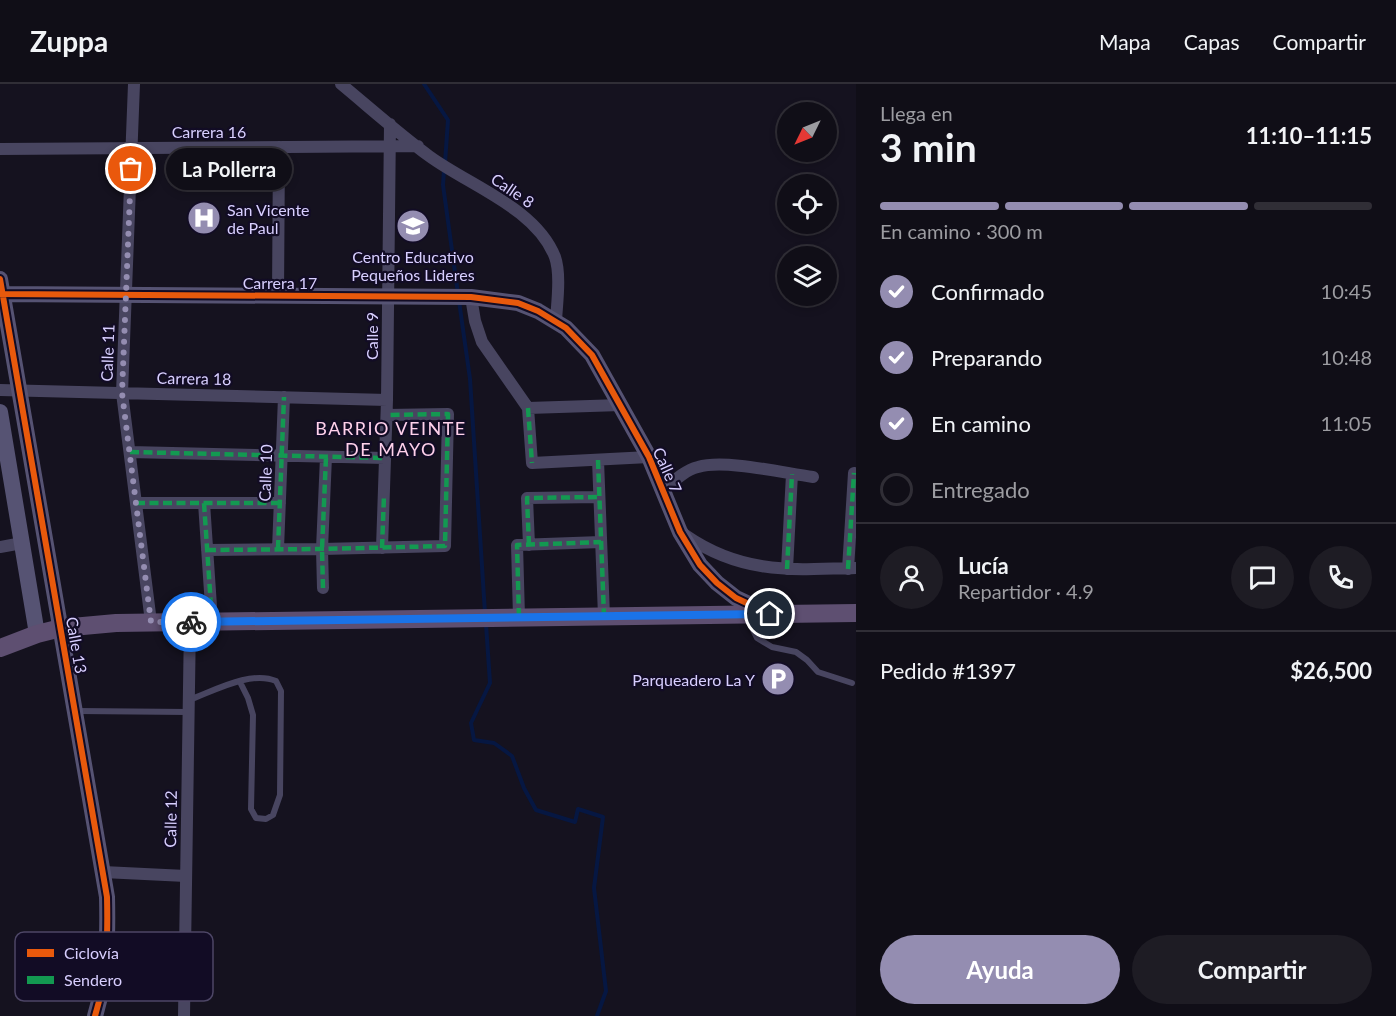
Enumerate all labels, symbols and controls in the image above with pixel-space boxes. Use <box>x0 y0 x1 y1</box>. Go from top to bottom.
text: Zuppa <box>30 24 108 58</box>
text: Mapa <box>1099 29 1151 54</box>
text: Capas <box>1184 29 1240 54</box>
text: Compartir <box>1273 29 1366 54</box>
text: Llega en <box>880 101 953 125</box>
north arrow <box>777 102 837 162</box>
map controls <box>777 102 837 306</box>
street label: Carrera 16 <box>172 122 246 141</box>
text: 11:10–11:15 <box>1246 122 1372 149</box>
text: 3 min <box>880 124 977 170</box>
pin <box>105 143 156 194</box>
callout: La Pollerra <box>167 148 293 190</box>
icon: bag <box>114 152 147 185</box>
text: La Pollerra <box>182 157 276 181</box>
street label: Calle 8 <box>488 169 538 211</box>
button: locate <box>777 174 837 234</box>
hospital icon: San Vicente de Paul <box>186 200 222 236</box>
place label: San Vicente de Paul <box>227 200 310 237</box>
school or university icon: Centro Educativo Pequeños Lideres <box>395 208 431 244</box>
text: En camino · 300 m <box>880 219 1043 243</box>
button: layers <box>777 246 837 306</box>
place label: Centro Educativo Pequeños Lideres <box>351 247 475 284</box>
street label: Carrera 17 <box>243 273 317 292</box>
icon: check <box>880 275 913 308</box>
text: Confirmado <box>931 278 1044 305</box>
text: 10:45 <box>1321 279 1372 303</box>
street label: Calle 9 <box>362 312 381 360</box>
street label: Calle 11 <box>97 324 117 382</box>
icon: check <box>880 341 913 374</box>
text: Preparando <box>931 344 1042 371</box>
text: 10:48 <box>1321 345 1372 369</box>
street label: Carrera 18 <box>156 368 232 388</box>
icon: check <box>880 407 913 440</box>
text: En camino <box>931 410 1031 437</box>
text: 11:05 <box>1321 411 1372 435</box>
district label: BARRIO VEINTE DE MAYO <box>315 417 467 460</box>
street label: Calle 10 <box>255 444 275 502</box>
street label: Calle 7 <box>650 444 686 496</box>
text: Entregado <box>931 476 1030 503</box>
button: person <box>880 546 943 609</box>
button: chat <box>1231 546 1294 609</box>
button: phone <box>1309 546 1372 609</box>
text: Lucía <box>958 552 1009 579</box>
text: Repartidor · 4.9 <box>958 579 1094 603</box>
pin <box>744 588 795 639</box>
courier <box>161 592 221 652</box>
icon: home <box>753 597 786 630</box>
icon: bike <box>175 606 208 639</box>
street label: Calle 13 <box>63 615 91 675</box>
text: Pedido #1397 <box>880 657 1016 684</box>
text: $26,500 <box>1290 657 1372 684</box>
parking icon: Parqueadero La Y <box>760 661 796 697</box>
place label: Parqueadero La Y <box>632 670 755 689</box>
street label: Calle 12 <box>160 790 180 848</box>
legend <box>15 932 213 1001</box>
button: Ayuda <box>880 935 1120 1004</box>
button: Compartir <box>1132 935 1372 1004</box>
text: Ciclovía <box>64 943 119 962</box>
text: Sendero <box>64 970 122 989</box>

